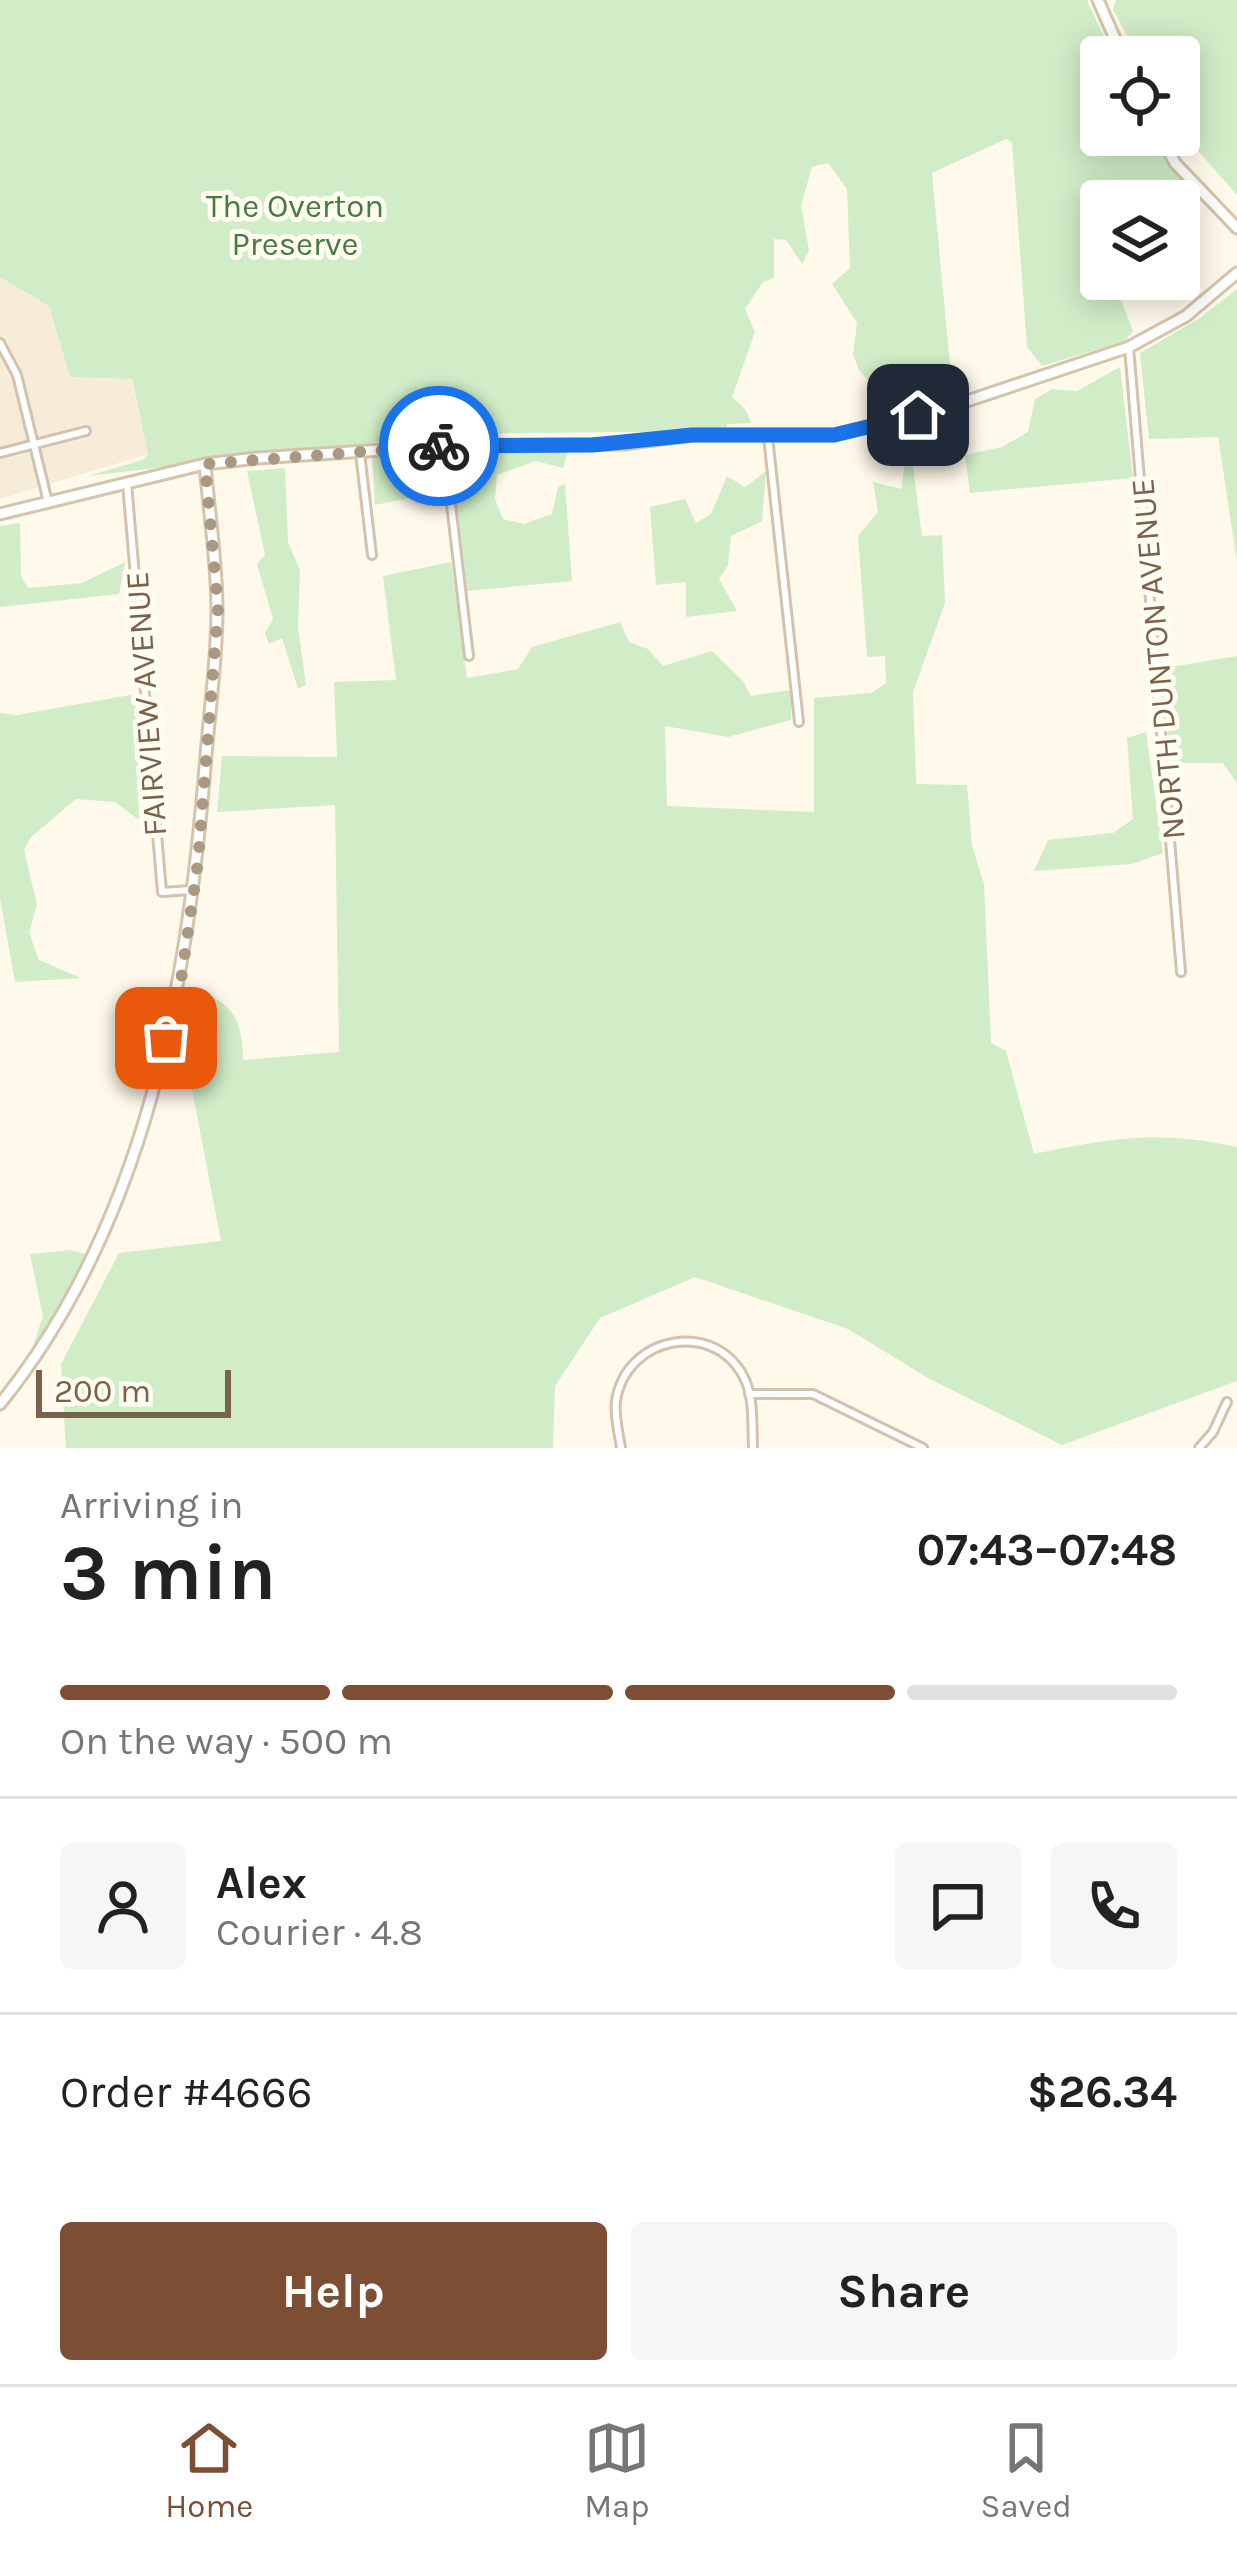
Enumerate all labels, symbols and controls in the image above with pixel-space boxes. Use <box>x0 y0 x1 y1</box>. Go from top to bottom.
map controls <box>1080 36 1200 300</box>
button: locate <box>1080 36 1200 156</box>
button: layers <box>1080 180 1200 300</box>
park label: The Overton Preserve <box>206 187 384 263</box>
pin <box>867 364 969 466</box>
icon: home <box>885 382 951 448</box>
courier <box>379 386 499 506</box>
icon: bike <box>406 413 472 479</box>
street label: NORTH DUNTON AVENUE <box>1123 477 1193 841</box>
street label: FAIRVIEW AVENUE <box>118 570 174 838</box>
pin <box>115 987 217 1089</box>
icon: bag <box>133 1005 199 1071</box>
scale bar <box>36 1364 231 1417</box>
text: 200 m <box>54 1372 151 1410</box>
text: Arriving in <box>60 1482 243 1528</box>
text: 07:43–07:48 <box>917 1524 1177 1576</box>
text: 3 min <box>60 1527 276 1619</box>
text: On the way · 500 m <box>60 1718 393 1764</box>
button: person <box>60 1843 186 1969</box>
button: chat <box>895 1843 1021 1969</box>
button: phone <box>1051 1843 1177 1969</box>
text: Alex <box>216 1857 307 1909</box>
text: Courier · 4.8 <box>216 1909 423 1955</box>
text: Order #4666 <box>60 2066 313 2118</box>
text: $26.34 <box>1027 2066 1177 2118</box>
button: Help <box>60 2222 607 2360</box>
button: Share <box>631 2222 1177 2360</box>
tab: Home <box>165 2415 253 2525</box>
tab: Map <box>584 2415 650 2525</box>
tab: Saved <box>980 2415 1072 2525</box>

